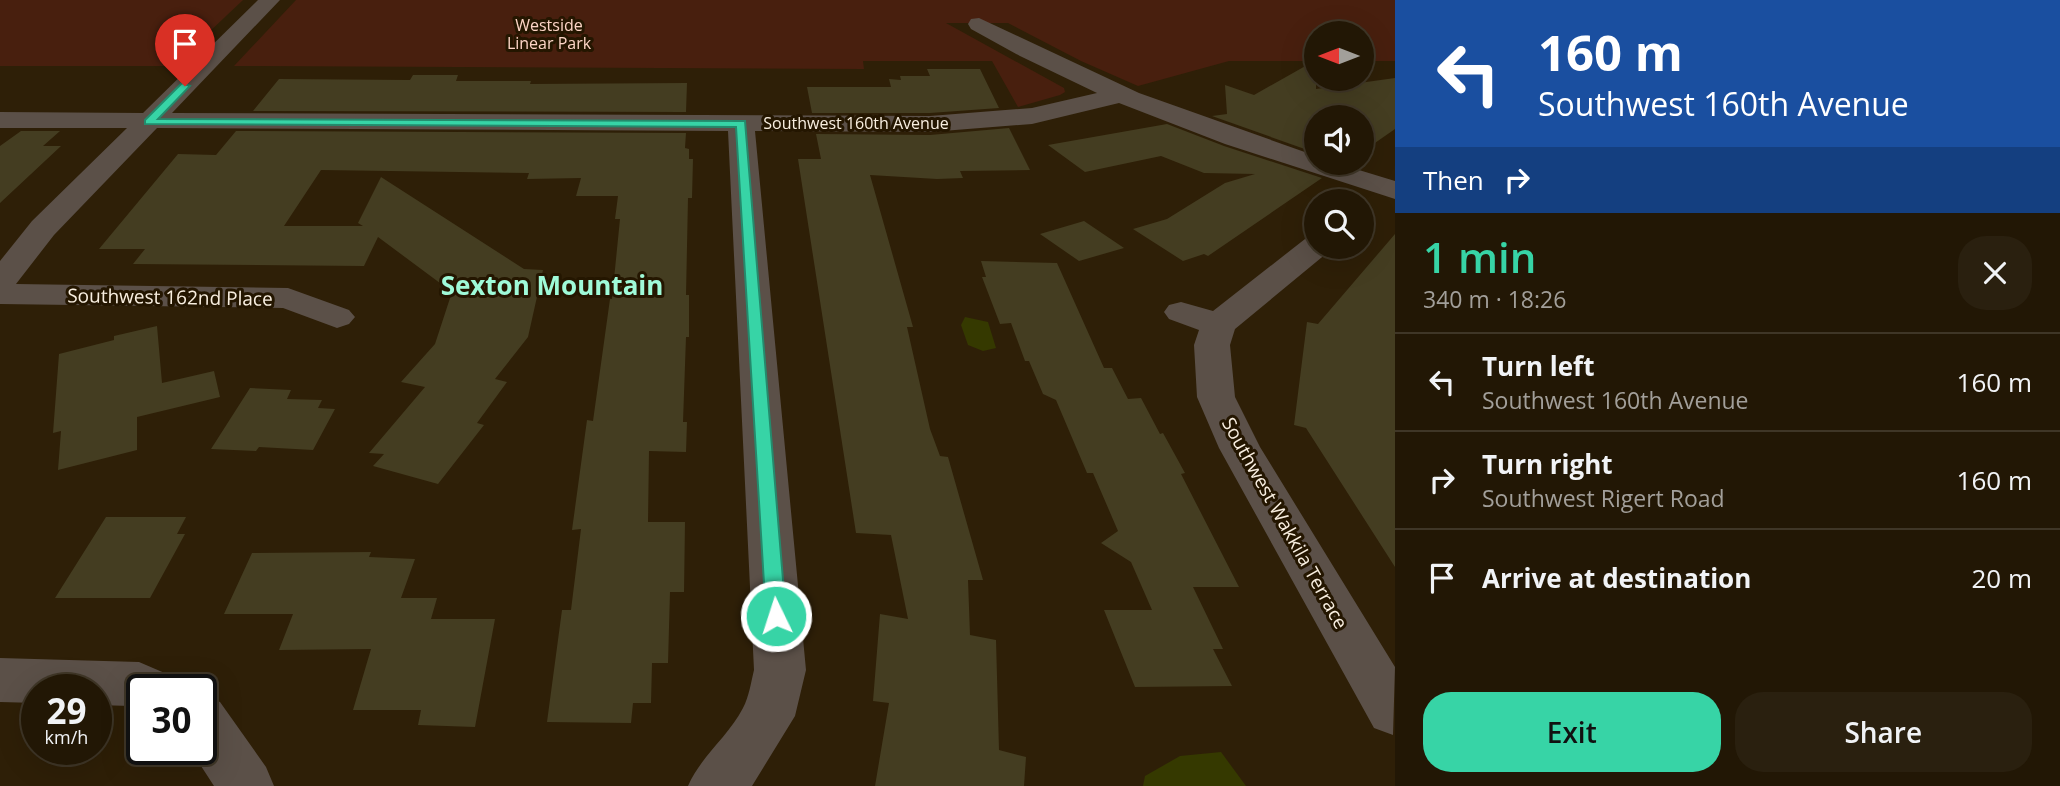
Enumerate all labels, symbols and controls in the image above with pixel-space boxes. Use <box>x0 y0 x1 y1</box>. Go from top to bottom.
pin <box>155 14 215 86</box>
park label: Westside Linear Park <box>507 14 592 54</box>
text: 160 m <box>1538 19 1683 85</box>
north arrow <box>1304 21 1374 91</box>
map controls <box>1304 21 1374 259</box>
icon: arrive <box>166 25 204 63</box>
icon: left <box>1423 28 1514 119</box>
text: Southwest 160th Avenue <box>1538 82 1909 125</box>
button: sound <box>1304 105 1374 175</box>
street label: Southwest 160th Avenue <box>763 112 949 134</box>
icon: right <box>1498 161 1536 199</box>
text: Then <box>1423 162 1484 198</box>
button: search <box>1304 189 1374 259</box>
text: 1 min <box>1423 228 1536 285</box>
button: close <box>1958 236 2032 310</box>
district label: Sexton Mountain <box>441 267 663 303</box>
street label: Southwest 162nd Place <box>67 282 273 312</box>
text: 340 m · 18:26 <box>1423 283 1566 315</box>
text: Turn left <box>1482 348 1594 384</box>
icon: left <box>1423 363 1461 401</box>
text: 160 m <box>1957 364 2032 400</box>
text: Southwest 160th Avenue <box>1482 384 1749 416</box>
street label: Southwest Wakkila Terrace <box>1216 413 1354 633</box>
text: Turn right <box>1482 446 1613 482</box>
icon: right <box>1423 461 1461 499</box>
text: 160 m <box>1957 462 2032 498</box>
text: Southwest Rigert Road <box>1482 482 1725 514</box>
icon: arrive <box>1423 559 1461 597</box>
text: Arrive at destination <box>1482 560 1751 596</box>
text: 20 m <box>1971 560 2032 596</box>
position arrow <box>739 579 813 653</box>
speed limit sign: 30 <box>126 674 217 765</box>
text: 29 <box>46 687 87 734</box>
button: Exit <box>1423 692 1721 772</box>
button: Share <box>1735 692 2032 772</box>
text: km/h <box>45 725 88 749</box>

